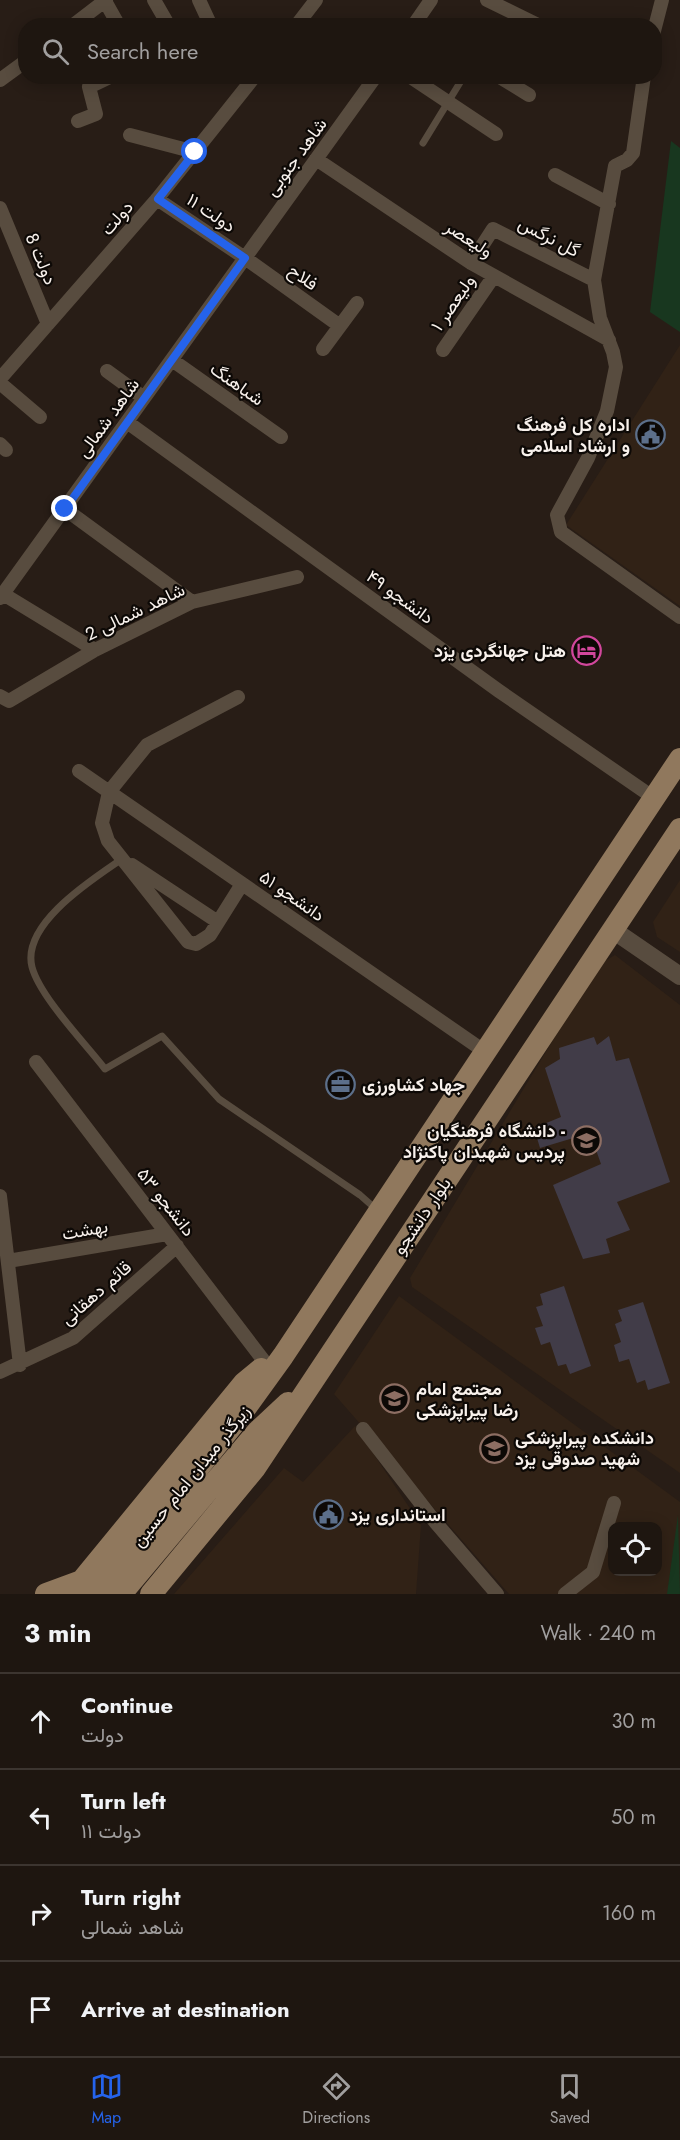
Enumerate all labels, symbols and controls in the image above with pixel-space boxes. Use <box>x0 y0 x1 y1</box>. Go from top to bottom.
search box <box>18 18 662 84</box>
icon: search <box>39 35 72 68</box>
text: Search here <box>87 35 198 67</box>
street label: شاهد جنوبی <box>259 112 333 202</box>
route start <box>181 138 207 164</box>
street label: دولت ۱۱ <box>181 187 241 239</box>
street label: دولت <box>95 195 139 241</box>
street label: گل نرگس <box>514 210 584 264</box>
street label: ولیعصر <box>439 213 498 264</box>
street label: دولت 8 <box>19 229 63 289</box>
street label: فلاح <box>283 257 323 297</box>
street label: ولیعصر ۱ <box>425 270 481 336</box>
street label: شباهنگ <box>205 356 269 412</box>
street label: شاهد شمالی <box>70 373 146 463</box>
place label: اداره کل فرهنگ و ارشاد اسلامی <box>517 412 630 459</box>
public building icon: اداره کل فرهنگ و ارشاد اسلامی <box>635 419 667 451</box>
route end <box>51 495 77 521</box>
street label: دانشجو ۴۹ <box>361 564 439 630</box>
street label: شاهد شمالی 2 <box>81 577 189 647</box>
hotel icon: هتل جهانگردی یزد <box>571 635 603 667</box>
place label: هتل جهانگردی یزد <box>434 638 566 664</box>
street label: دانشجو ۵۱ <box>254 864 330 928</box>
office icon: جهاد کشاورزی <box>325 1069 357 1101</box>
place label: جهاد کشاورزی <box>362 1072 465 1098</box>
place label: دانشگاه فرهنگیان - پردیس شهیدان پاکنژاد <box>403 1118 565 1165</box>
school or university icon: دانشگاه فرهنگیان - پردیس شهیدان پاکنژاد <box>570 1125 602 1157</box>
street label: دانشجو ۵۳ <box>131 1162 201 1242</box>
street label: بلوار دانشجو <box>387 1172 457 1260</box>
street label: بهشت <box>60 1213 110 1247</box>
street label: قائم دهقانی <box>55 1255 137 1331</box>
place label: مجتمع امام رضا پیراپزشکی <box>416 1376 518 1423</box>
school or university icon: مجتمع امام رضا پیراپزشکی <box>379 1383 411 1415</box>
street label: زیرگذر میدان امام حسین <box>125 1399 257 1553</box>
place label: دانشکده پیراپزشکی شهید صدوقی یزد <box>515 1425 654 1472</box>
school or university icon: دانشکده پیراپزشکی شهید صدوقی یزد <box>478 1432 510 1464</box>
public building icon: استانداری یزد <box>312 1499 344 1531</box>
place label: استانداری یزد <box>349 1502 446 1528</box>
map controls <box>608 1522 662 1576</box>
button: locate <box>608 1522 662 1576</box>
text: 3 min <box>24 1614 91 1652</box>
text: Walk · 240 m <box>541 1619 656 1648</box>
text: Continue <box>81 1689 173 1721</box>
icon: ahead <box>24 1705 57 1738</box>
text: 30 m <box>611 1707 656 1736</box>
text: دولت <box>81 1721 124 1750</box>
text: Turn left <box>81 1785 166 1817</box>
icon: left <box>24 1801 57 1834</box>
text: 50 m <box>611 1803 656 1832</box>
text: دولت ۱۱ <box>81 1817 141 1846</box>
text: Turn right <box>81 1881 181 1913</box>
icon: right <box>24 1897 57 1930</box>
text: 160 m <box>602 1899 656 1928</box>
text: شاهد شمالی <box>81 1913 184 1942</box>
icon: arrive <box>24 1993 57 2026</box>
text: Arrive at destination <box>81 1993 290 2025</box>
tab: Map <box>90 2070 123 2129</box>
tab: Directions <box>302 2070 370 2129</box>
tab: Saved <box>550 2070 590 2129</box>

